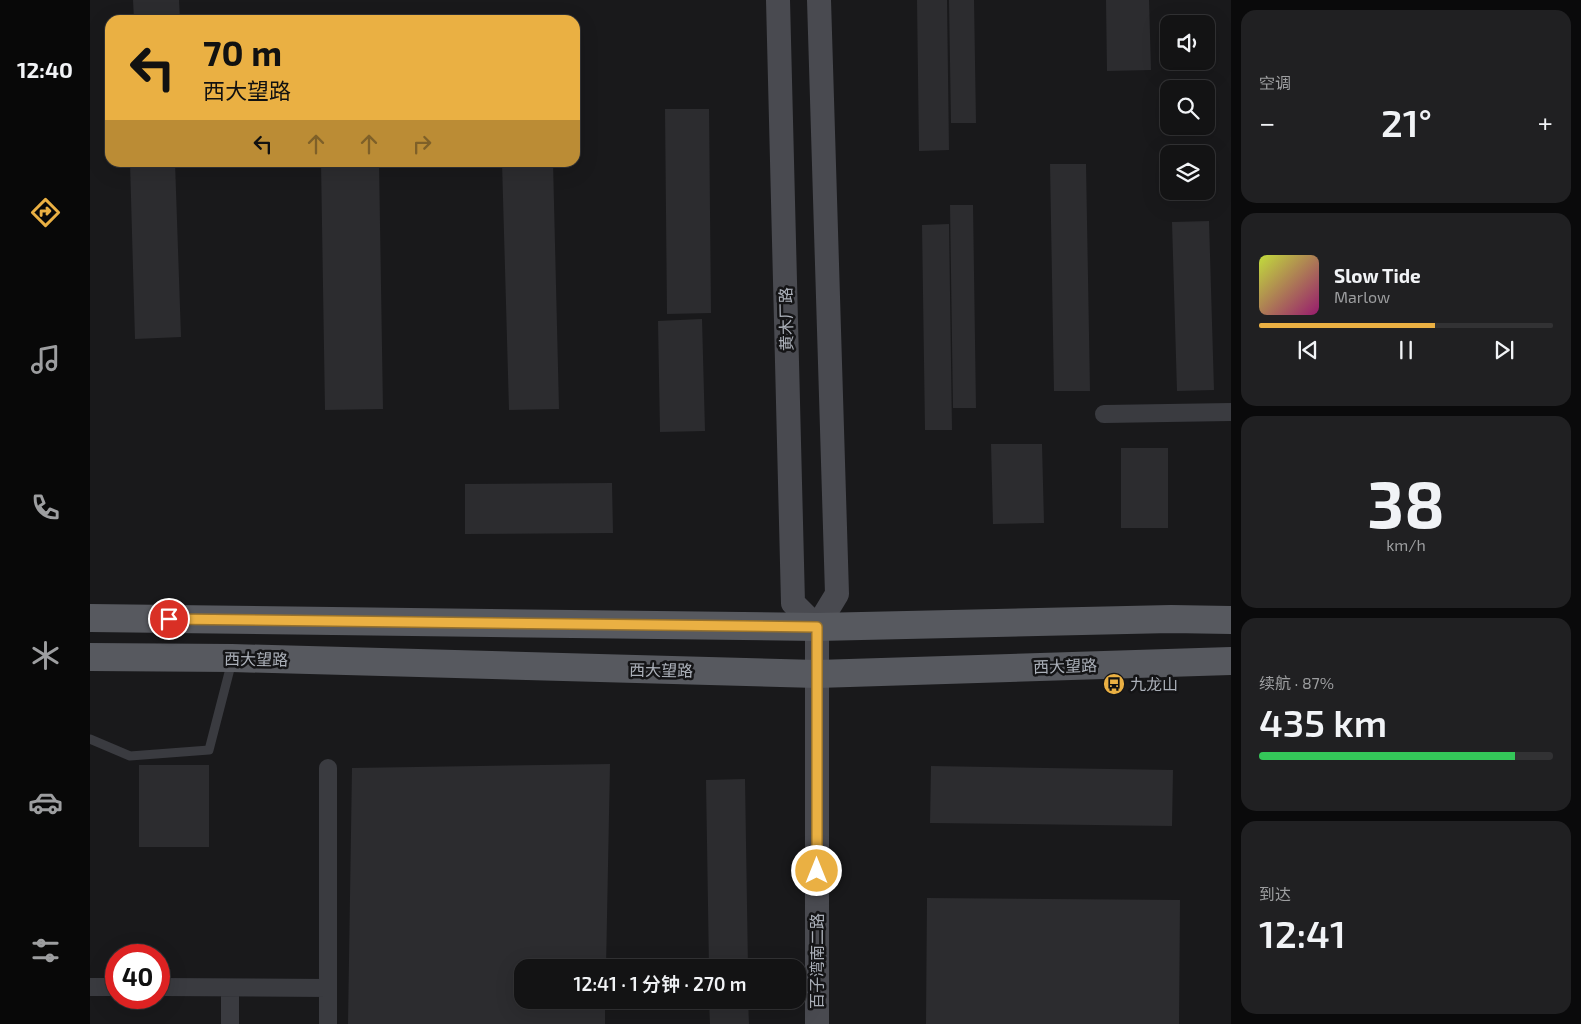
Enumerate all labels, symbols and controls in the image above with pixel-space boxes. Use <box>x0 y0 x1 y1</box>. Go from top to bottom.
map controls <box>1160 15 1215 200</box>
button: sound <box>1160 15 1215 70</box>
text: 70 m <box>203 31 282 73</box>
icon: left <box>120 35 185 100</box>
text: 12:40 <box>17 56 73 82</box>
text: 空调 <box>1259 73 1291 92</box>
text: 西大望路 <box>203 77 291 103</box>
button: search <box>1160 80 1215 135</box>
text: 21° <box>1381 99 1432 145</box>
text: − <box>1259 105 1275 139</box>
text: + <box>1538 105 1553 139</box>
icon: left <box>249 130 277 158</box>
icon: ahead <box>302 130 330 158</box>
icon: ahead <box>355 130 383 158</box>
icon: right <box>408 130 436 158</box>
button: layers <box>1160 145 1215 200</box>
icon: directions <box>28 195 63 230</box>
text: Slow Tide <box>1334 264 1421 287</box>
street label: 黄木厂路 <box>775 287 796 351</box>
text: Marlow <box>1334 287 1390 306</box>
icon: previous <box>1294 336 1322 364</box>
icon: pause <box>1392 336 1420 364</box>
icon: next <box>1490 336 1518 364</box>
icon: music <box>28 342 63 377</box>
text: 38 <box>1367 463 1445 541</box>
icon: phone <box>28 490 63 525</box>
text: km/h <box>1386 535 1426 554</box>
pin <box>148 598 190 640</box>
icon: arrive <box>155 605 183 633</box>
icon: climate <box>28 638 63 673</box>
street label: 西大望路 <box>224 648 288 669</box>
street label: 西大望路 <box>1033 655 1097 676</box>
street label: 西大望路 <box>629 659 693 680</box>
bus stop icon: 九龙山 <box>1102 672 1126 696</box>
text: 续航 · 87% <box>1259 673 1334 692</box>
place label: 九龙山 <box>1130 674 1178 693</box>
text: 435 km <box>1259 699 1387 745</box>
icon: car <box>28 785 63 820</box>
position arrow <box>790 844 842 896</box>
text: 到达 <box>1259 884 1291 903</box>
text: 12:41 <box>1259 910 1346 956</box>
street label: 百子湾南二路 <box>807 913 826 1009</box>
icon: filters <box>28 933 63 968</box>
speed limit sign: 40 <box>105 944 170 1009</box>
text: 12:41 · 1 分钟 · 270 m <box>574 972 746 995</box>

